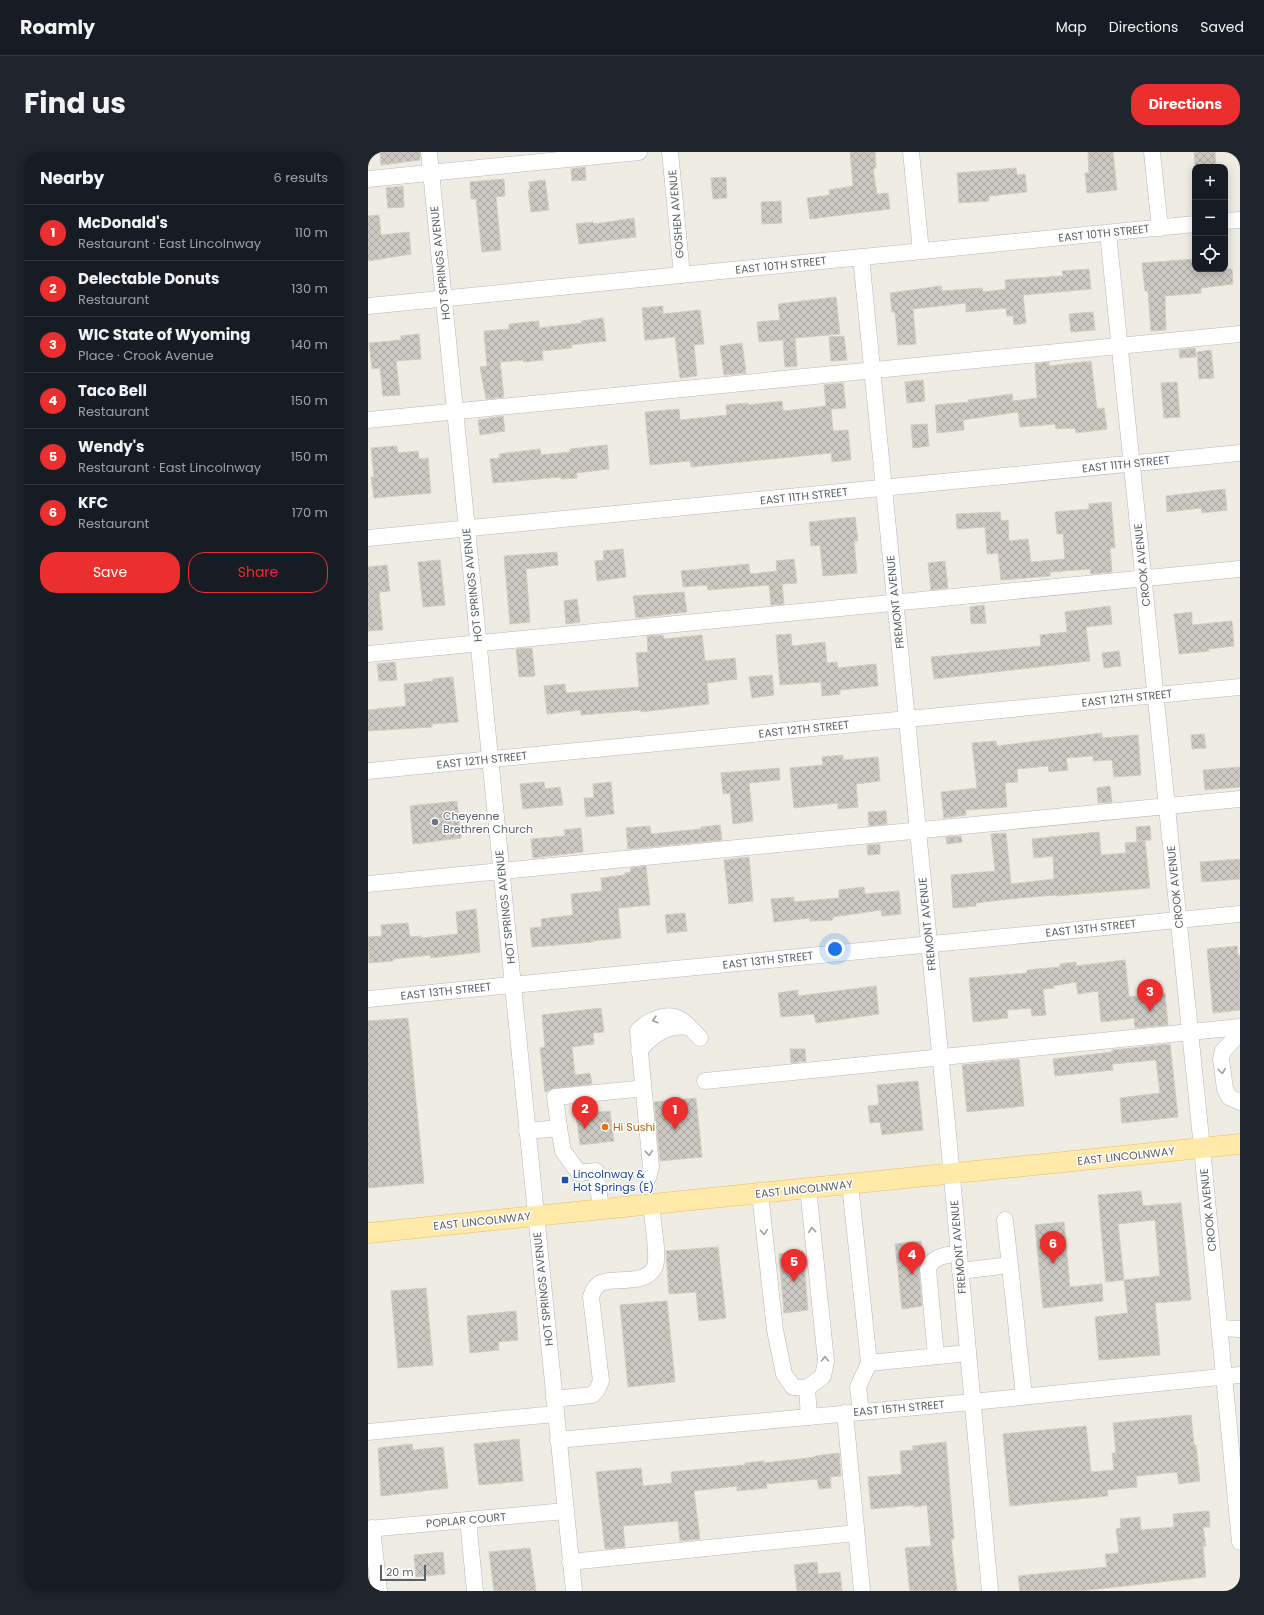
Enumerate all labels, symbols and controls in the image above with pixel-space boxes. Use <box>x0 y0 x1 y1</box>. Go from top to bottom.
text: Roamly <box>20 14 95 41</box>
text: Map <box>1056 17 1087 37</box>
text: Directions <box>1109 17 1178 37</box>
text: Saved <box>1200 17 1244 37</box>
text: Find us <box>24 84 126 123</box>
button: Directions <box>1131 84 1240 125</box>
map controls <box>1192 164 1228 272</box>
button: + <box>1192 164 1228 200</box>
text: Nearby <box>40 166 104 190</box>
text: 6 results <box>274 168 328 187</box>
street label: GOSHEN AVENUE <box>664 169 688 259</box>
button: − <box>1192 200 1228 236</box>
street label: HOT SPRINGS AVENUE <box>426 205 454 321</box>
text: McDonald's <box>78 212 168 233</box>
street label: EAST 10TH STREET <box>1058 220 1150 246</box>
text: 1 <box>51 223 55 242</box>
text: 110 m <box>295 223 328 242</box>
text: Restaurant · East Lincolnway <box>78 234 261 253</box>
button: locate <box>1192 236 1228 272</box>
street label: EAST 10TH STREET <box>735 252 827 278</box>
text: Delectable Donuts <box>78 268 219 289</box>
text: 2 <box>49 279 57 298</box>
text: 130 m <box>291 279 328 298</box>
text: Restaurant <box>78 290 149 309</box>
text: WIC State of Wyoming <box>78 324 250 345</box>
text: 3 <box>49 335 57 354</box>
text: 140 m <box>291 335 328 354</box>
text: Place · Crook Avenue <box>78 346 214 365</box>
text: Taco Bell <box>78 380 147 401</box>
text: 4 <box>49 391 57 410</box>
text: 150 m <box>291 391 328 410</box>
text: Restaurant <box>78 402 149 421</box>
text: Wendy's <box>78 436 144 457</box>
text: 5 <box>49 447 57 466</box>
text: 150 m <box>291 447 328 466</box>
street label: EAST 11TH STREET <box>1081 451 1171 477</box>
text: Restaurant · East Lincolnway <box>78 458 261 477</box>
street label: EAST 11TH STREET <box>759 483 849 509</box>
text: KFC <box>78 492 108 513</box>
text: 6 <box>49 503 57 522</box>
text: 170 m <box>292 503 328 522</box>
text: Restaurant <box>78 514 149 533</box>
street label: CROOK AVENUE <box>1130 523 1154 607</box>
street label: HOT SPRINGS AVENUE <box>458 527 486 643</box>
button: Save <box>40 552 180 593</box>
button: Share <box>188 552 328 593</box>
street label: FREMONT AVENUE <box>882 554 908 650</box>
street label: EAST 12TH STREET <box>1081 685 1173 711</box>
street label: EAST 12TH STREET <box>758 716 850 742</box>
street label: EAST 12TH STREET <box>436 747 528 773</box>
place label: Cheyenne Brethren Church <box>443 808 533 837</box>
marker: Cheyenne Brethren Church <box>430 817 440 827</box>
street label: CROOK AVENUE <box>1163 845 1187 929</box>
street label: HOT SPRINGS AVENUE <box>491 849 519 965</box>
street label: FREMONT AVENUE <box>914 876 940 972</box>
street label: EAST 13TH STREET <box>1045 915 1137 941</box>
your location <box>825 939 845 959</box>
street label: EAST 13TH STREET <box>722 947 814 973</box>
street label: EAST 13TH STREET <box>400 978 492 1004</box>
pin: 3 <box>1137 979 1163 1012</box>
one-way arrow <box>652 1015 659 1024</box>
one-way arrow <box>1217 1068 1226 1075</box>
pin: 2 <box>572 1096 598 1129</box>
pin: 1 <box>662 1097 688 1130</box>
place label: Hi Sushi <box>613 1119 656 1135</box>
marker: Hi Sushi <box>600 1122 610 1132</box>
street label: EAST LINCOLNWAY <box>1077 1143 1176 1169</box>
one-way arrow <box>644 1150 653 1156</box>
place label: Lincolnway & Hot Springs (E) <box>573 1166 654 1195</box>
street label: CROOK AVENUE <box>1196 1168 1220 1252</box>
marker: Lincolnway & Hot Springs (E) <box>560 1175 570 1185</box>
street label: EAST LINCOLNWAY <box>755 1176 854 1202</box>
street label: FREMONT AVENUE <box>946 1200 970 1294</box>
street label: EAST LINCOLNWAY <box>433 1208 532 1234</box>
one-way arrow <box>808 1227 817 1233</box>
one-way arrow <box>759 1229 768 1235</box>
street label: HOT SPRINGS AVENUE <box>529 1231 557 1347</box>
pin: 6 <box>1040 1231 1066 1264</box>
pin: 4 <box>899 1242 925 1275</box>
pin: 5 <box>781 1249 807 1282</box>
one-way arrow <box>821 1356 829 1362</box>
street label: EAST 15TH STREET <box>853 1396 945 1420</box>
street label: POPLAR COURT <box>425 1509 507 1531</box>
scale bar <box>380 1563 426 1582</box>
text: 20 m <box>386 1564 414 1580</box>

